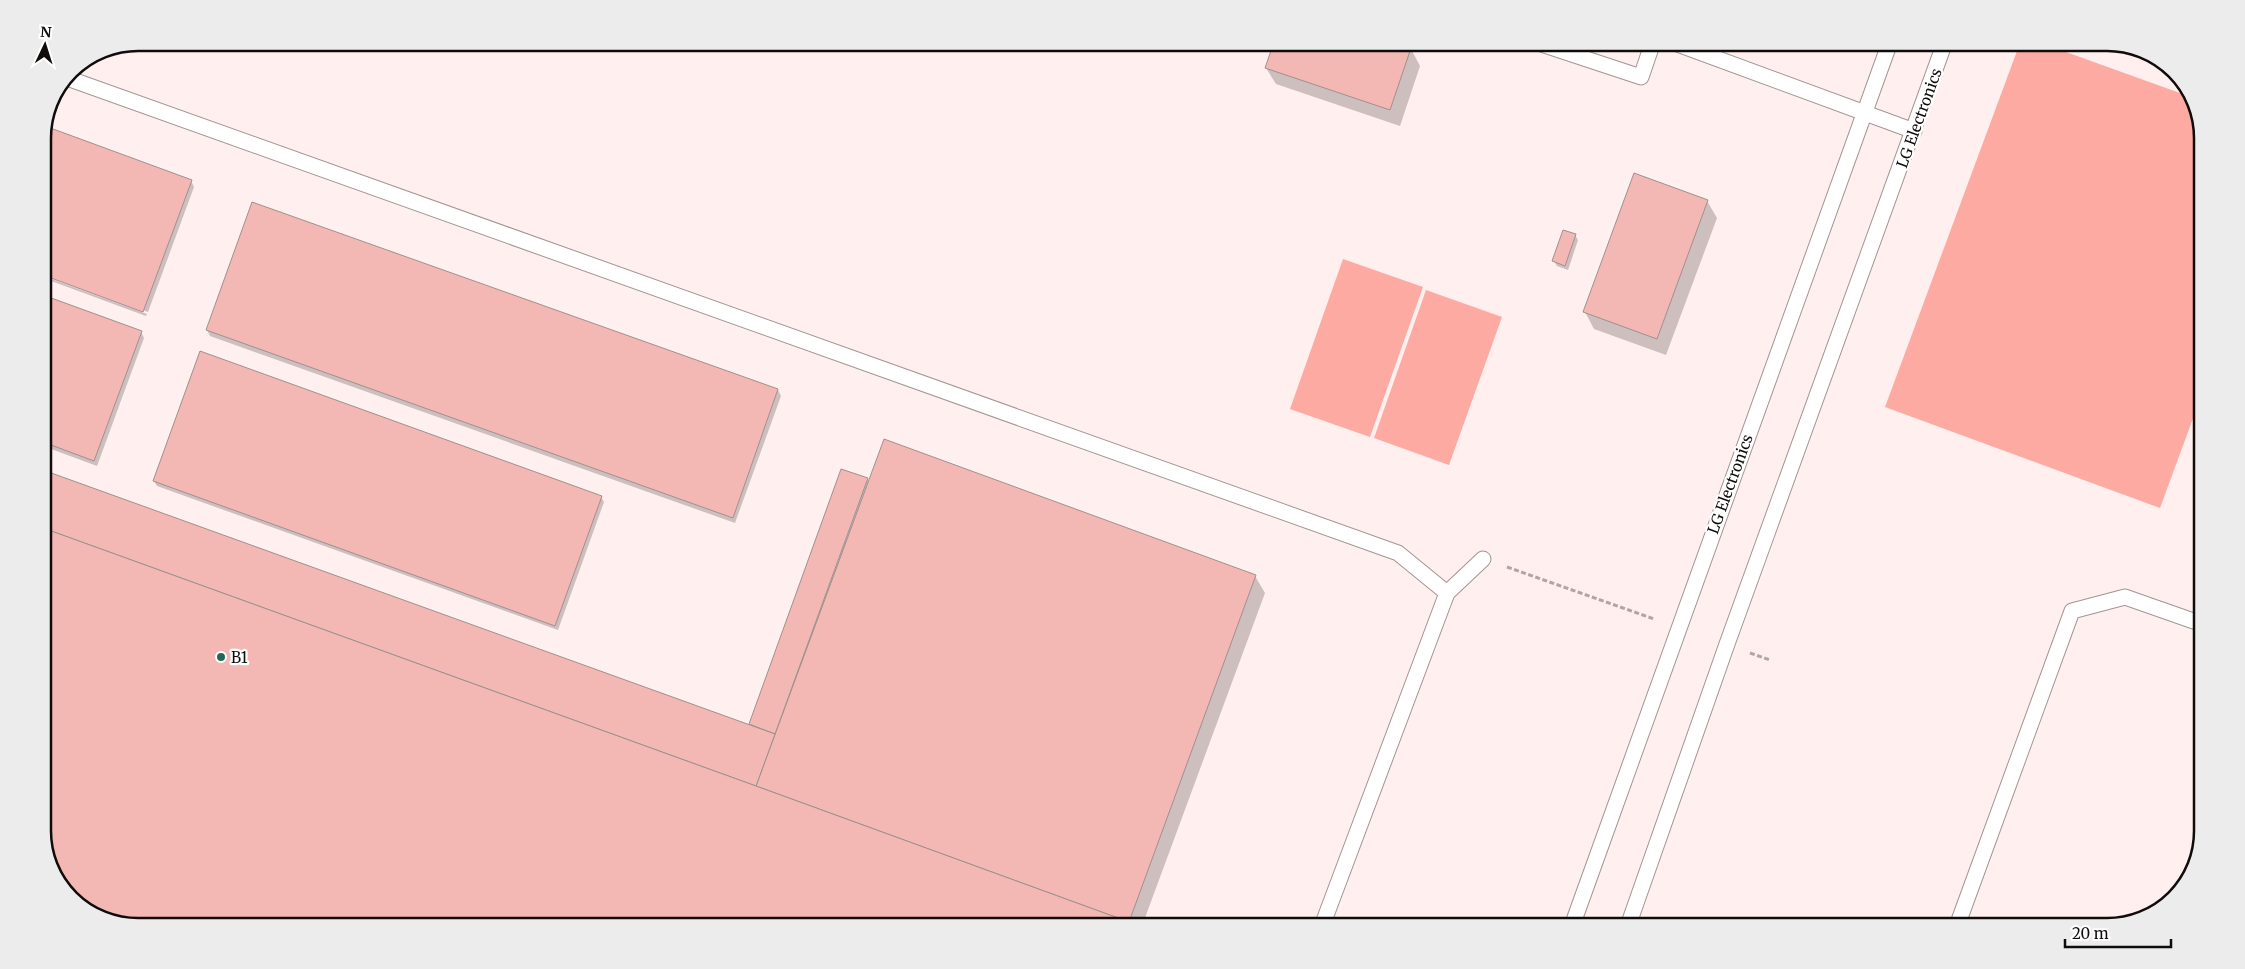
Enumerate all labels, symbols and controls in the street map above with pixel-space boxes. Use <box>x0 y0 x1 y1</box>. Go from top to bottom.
north arrow <box>20 20 70 70</box>
text: N <box>40 23 52 41</box>
street label: LG Electronics <box>1892 66 1946 170</box>
street label: LG Electronics <box>1703 432 1757 536</box>
place label: B1 <box>231 648 248 667</box>
marker: B1 <box>215 651 227 663</box>
scale bar <box>2065 916 2171 948</box>
text: 20 m <box>2072 924 2109 943</box>

